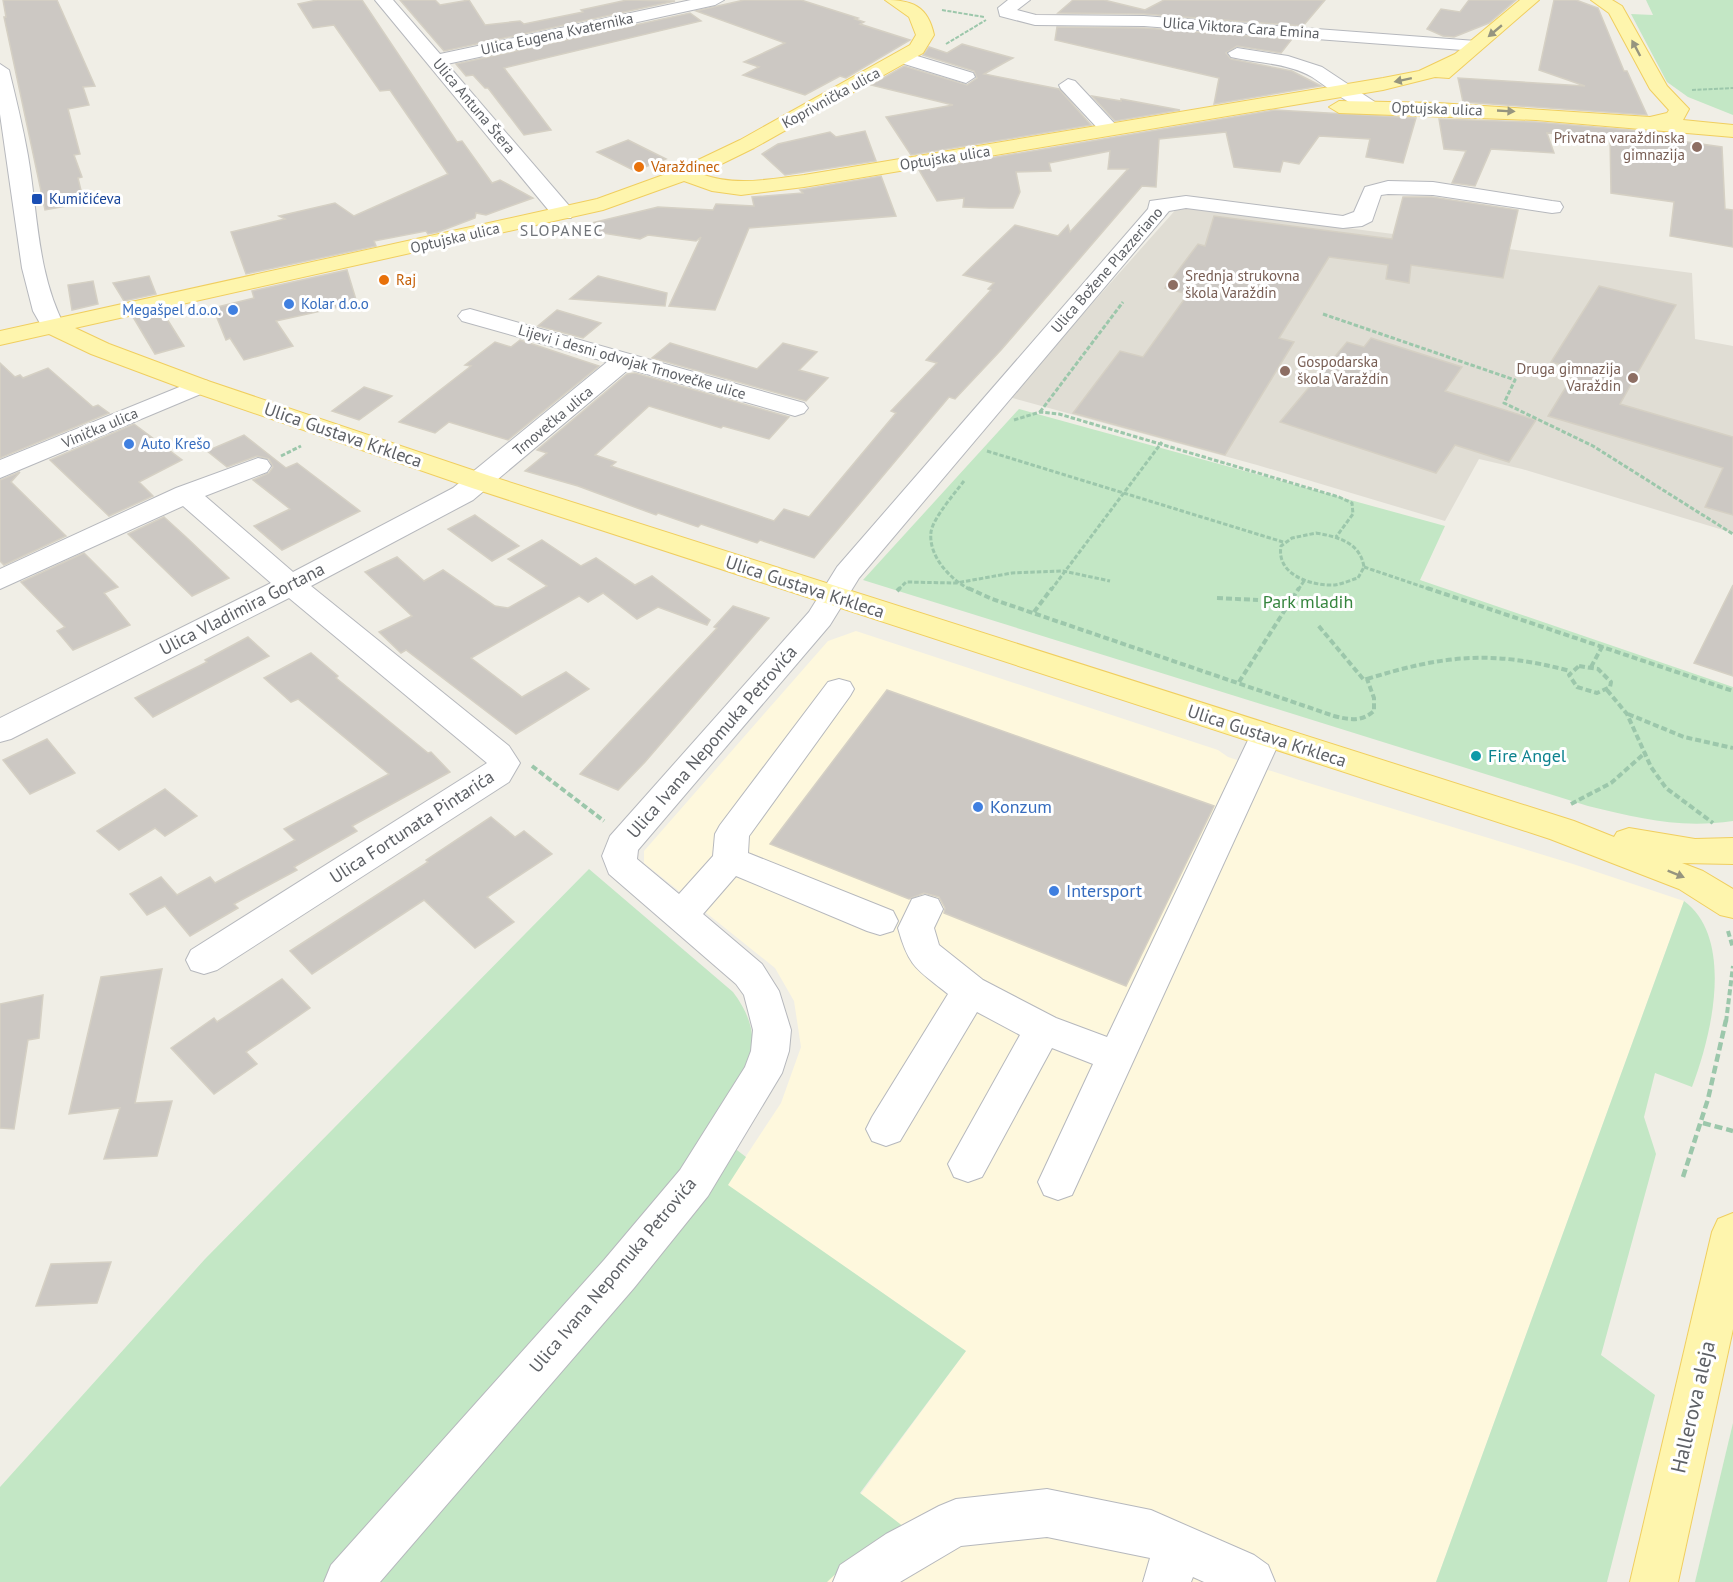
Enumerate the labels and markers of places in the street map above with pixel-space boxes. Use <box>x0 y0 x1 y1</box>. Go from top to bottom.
place label: Privatna varaždinska gimnazija <box>1554 128 1685 164</box>
marker: Privatna varaždinska gimnazija <box>1690 140 1704 154</box>
place label: Varaždinec <box>650 157 720 176</box>
marker: Varaždinec <box>632 160 646 174</box>
place label: Kumičićeva <box>49 189 121 208</box>
marker: Kumičićeva <box>30 192 44 206</box>
place label: Srednja strukovna škola Varaždin <box>1185 266 1300 302</box>
place label: Raj <box>396 270 416 289</box>
marker: Raj <box>377 273 391 287</box>
marker: Srednja strukovna škola Varaždin <box>1166 278 1180 292</box>
place label: Kolar d.o.o <box>301 294 369 313</box>
marker: Kolar d.o.o <box>282 297 296 311</box>
place label: Megašpel d.o.o. <box>122 300 221 319</box>
marker: Megašpel d.o.o. <box>226 303 240 317</box>
place label: Gospodarska škola Varaždin <box>1297 352 1389 388</box>
place label: Druga gimnazija Varaždin <box>1516 359 1621 395</box>
marker: Gospodarska škola Varaždin <box>1278 364 1292 378</box>
marker: Druga gimnazija Varaždin <box>1626 371 1640 385</box>
place label: Auto Krešo <box>141 434 211 453</box>
marker: Auto Krešo <box>122 437 136 451</box>
place label: Fire Angel <box>1488 744 1567 767</box>
marker: Fire Angel <box>1469 749 1483 763</box>
place label: Konzum <box>990 795 1052 818</box>
marker: Konzum <box>971 800 985 814</box>
place label: Intersport <box>1066 879 1142 902</box>
marker: Intersport <box>1047 884 1061 898</box>

